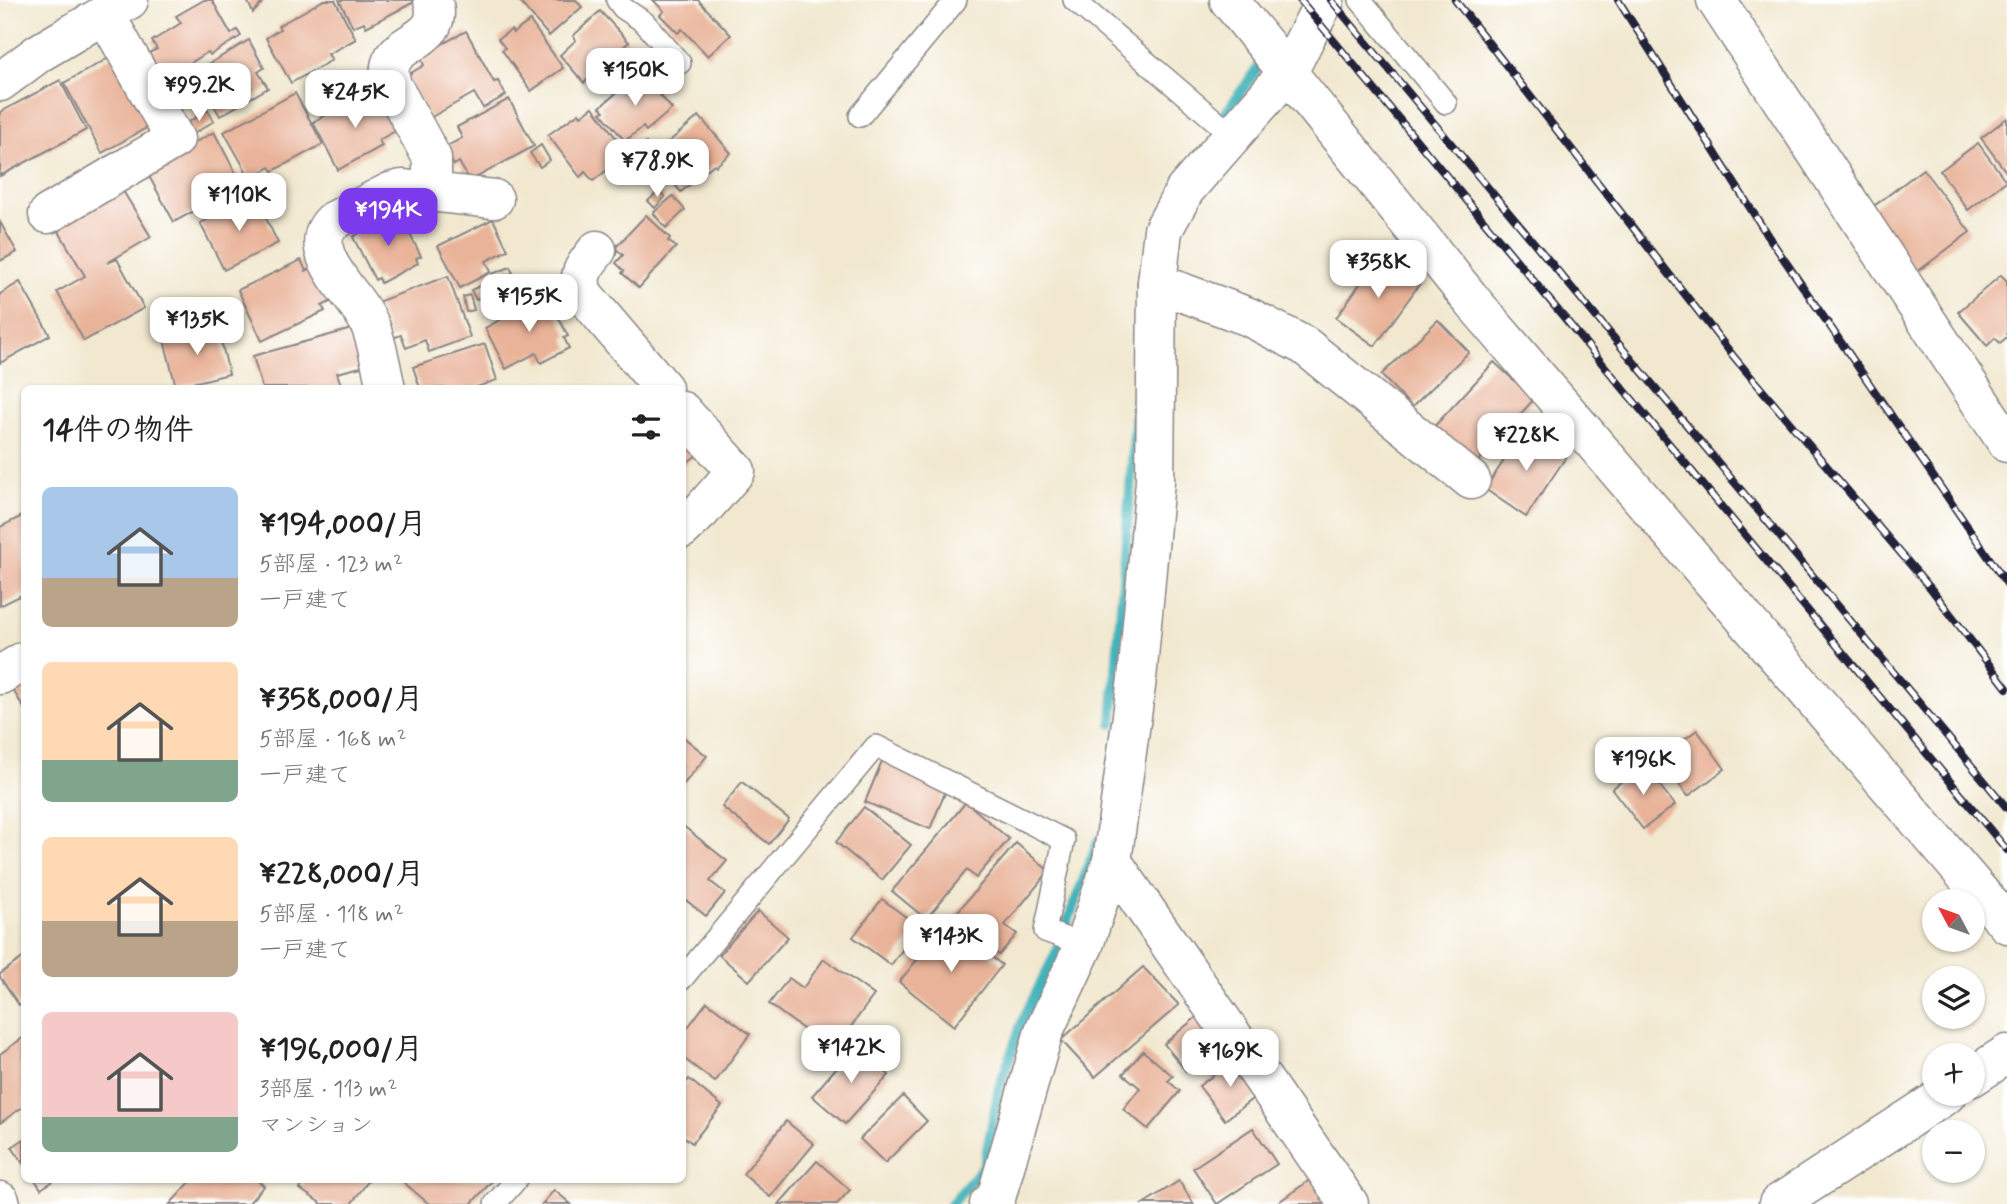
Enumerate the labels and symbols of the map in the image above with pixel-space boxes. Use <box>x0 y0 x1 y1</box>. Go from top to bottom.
pin: ¥150K <box>586 48 684 108</box>
pin: ¥99.2K <box>142 64 256 123</box>
pin: ¥245K <box>306 71 404 130</box>
pin: ¥78.9K <box>600 140 714 199</box>
pin: ¥110K <box>190 174 288 233</box>
pin: ¥194K <box>339 188 437 248</box>
pin: ¥358K <box>1329 240 1427 300</box>
pin: ¥155K <box>480 274 578 334</box>
pin: ¥135K <box>148 298 246 357</box>
pin: ¥228K <box>1477 414 1575 473</box>
pin: ¥196K <box>1594 738 1692 797</box>
north arrow <box>1922 889 1984 952</box>
pin: ¥143K <box>902 914 1000 974</box>
pin: ¥142K <box>802 1026 900 1085</box>
pin: ¥169K <box>1181 1030 1279 1089</box>

